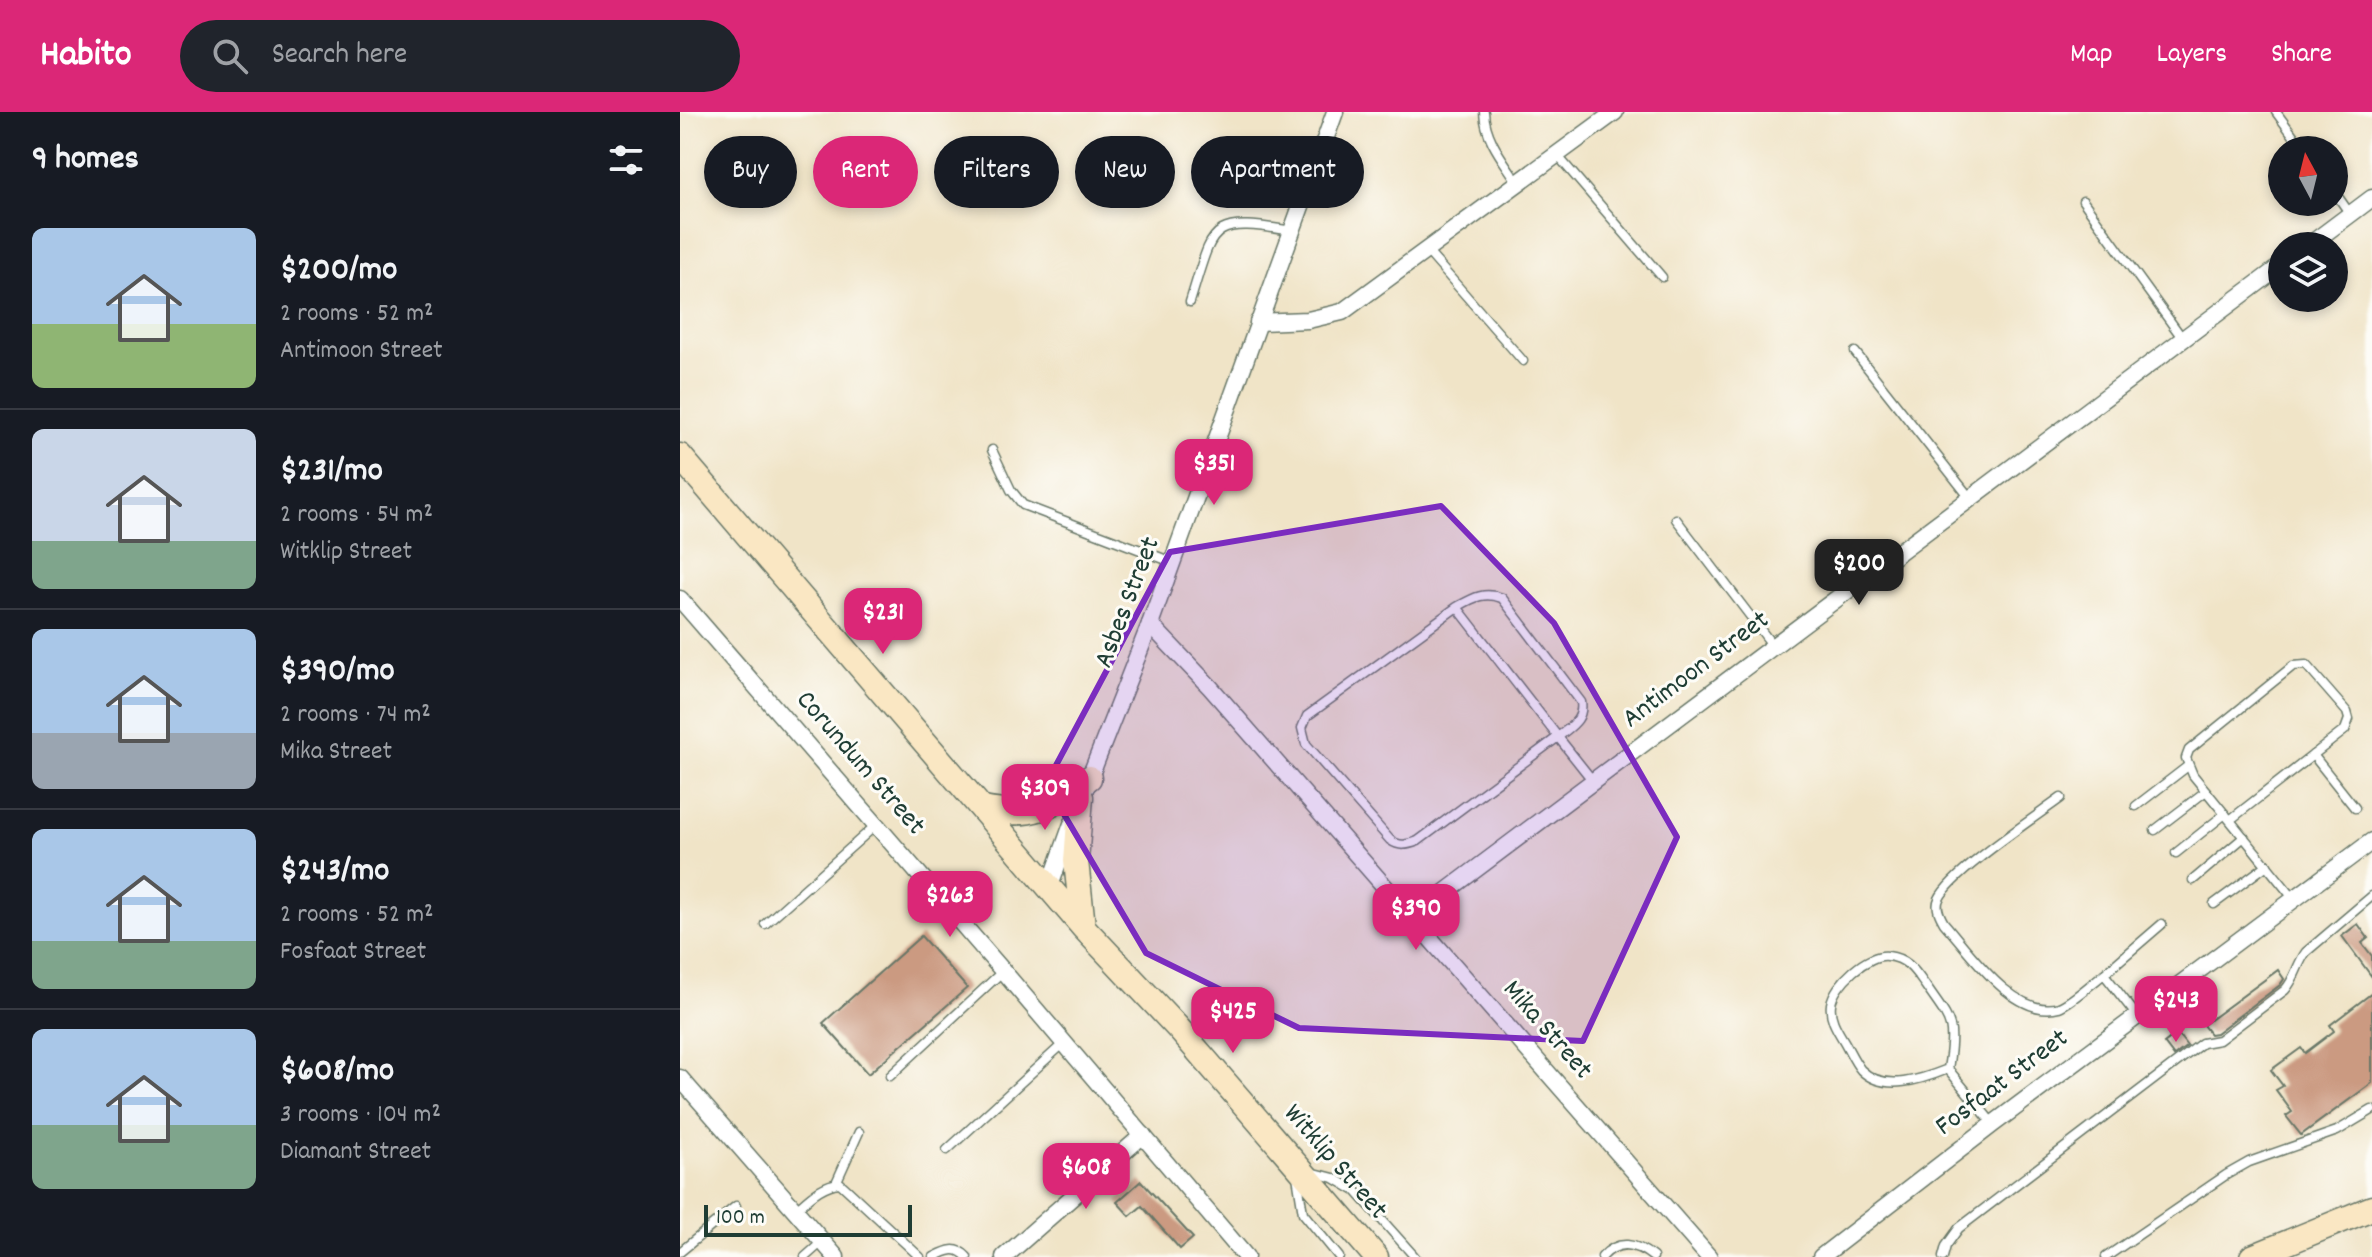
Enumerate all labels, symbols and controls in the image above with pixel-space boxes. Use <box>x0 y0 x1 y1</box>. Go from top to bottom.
search box <box>180 20 740 92</box>
text: Habito <box>40 29 132 84</box>
icon: search <box>208 34 252 78</box>
text: Search here <box>272 35 407 78</box>
text: Map <box>2070 36 2113 76</box>
text: Layers <box>2157 36 2227 76</box>
text: Share <box>2271 36 2332 76</box>
text: 9 homes <box>32 136 139 185</box>
chip: Buy <box>704 136 797 208</box>
chip: Rent <box>813 136 918 208</box>
chip: Filters <box>934 136 1059 208</box>
chip: New <box>1075 136 1175 208</box>
chip: Apartment <box>1191 136 1364 208</box>
north arrow <box>2268 136 2348 216</box>
map controls <box>2268 136 2348 312</box>
icon: filters <box>604 138 648 182</box>
button: layers <box>2268 232 2348 312</box>
text: $200/mo <box>280 247 397 296</box>
icon: home <box>96 260 192 356</box>
text: 2 rooms · 52 m² <box>280 296 433 333</box>
text: Antimoon Street <box>280 333 443 370</box>
pin: $351 <box>1167 439 1261 507</box>
text: $351 <box>1193 446 1235 483</box>
text: $231/mo <box>280 448 383 497</box>
icon: home <box>96 461 192 557</box>
text: 2 rooms · 54 m² <box>280 497 433 534</box>
street label: Asbes Street <box>1086 532 1172 674</box>
text: Witklip Street <box>280 534 412 571</box>
pin: $200 <box>1812 539 1906 607</box>
text: $200 <box>1833 546 1885 583</box>
pin: $231 <box>836 588 930 656</box>
text: $231 <box>862 595 904 632</box>
street label: Antimoon Street <box>1615 602 1779 740</box>
text: $390/mo <box>280 648 395 697</box>
icon: home <box>96 661 192 757</box>
street label: Corundum Street <box>785 683 933 845</box>
text: 2 rooms · 74 m² <box>280 697 431 734</box>
text: Mika Street <box>280 734 392 771</box>
pin: $309 <box>998 764 1092 832</box>
text: $309 <box>1020 771 1070 808</box>
text: $243/mo <box>280 848 389 897</box>
icon: home <box>96 861 192 957</box>
pin: $263 <box>903 871 997 939</box>
text: $263 <box>926 878 974 915</box>
pin: $390 <box>1369 884 1463 952</box>
text: $390 <box>1391 891 1441 928</box>
text: 2 rooms · 52 m² <box>280 897 433 934</box>
text: Fosfaat Street <box>280 934 426 971</box>
street label: Mika Street <box>1491 972 1601 1090</box>
pin: $243 <box>2129 976 2223 1044</box>
text: $243 <box>2153 983 2199 1020</box>
pin: $425 <box>1186 987 1280 1055</box>
text: $425 <box>1209 994 1257 1031</box>
street label: Fosfaat Street <box>1928 1021 2078 1147</box>
text: $608/mo <box>280 1048 394 1097</box>
icon: home <box>96 1061 192 1157</box>
street label: Witklip Street <box>1272 1096 1396 1230</box>
text: 3 rooms · 104 m² <box>280 1097 441 1134</box>
text: Diamant Street <box>280 1134 431 1171</box>
pin: $608 <box>1039 1143 1133 1211</box>
text: $608 <box>1061 1150 1111 1187</box>
scale bar <box>704 1201 912 1237</box>
text: 100 m <box>716 1203 765 1234</box>

